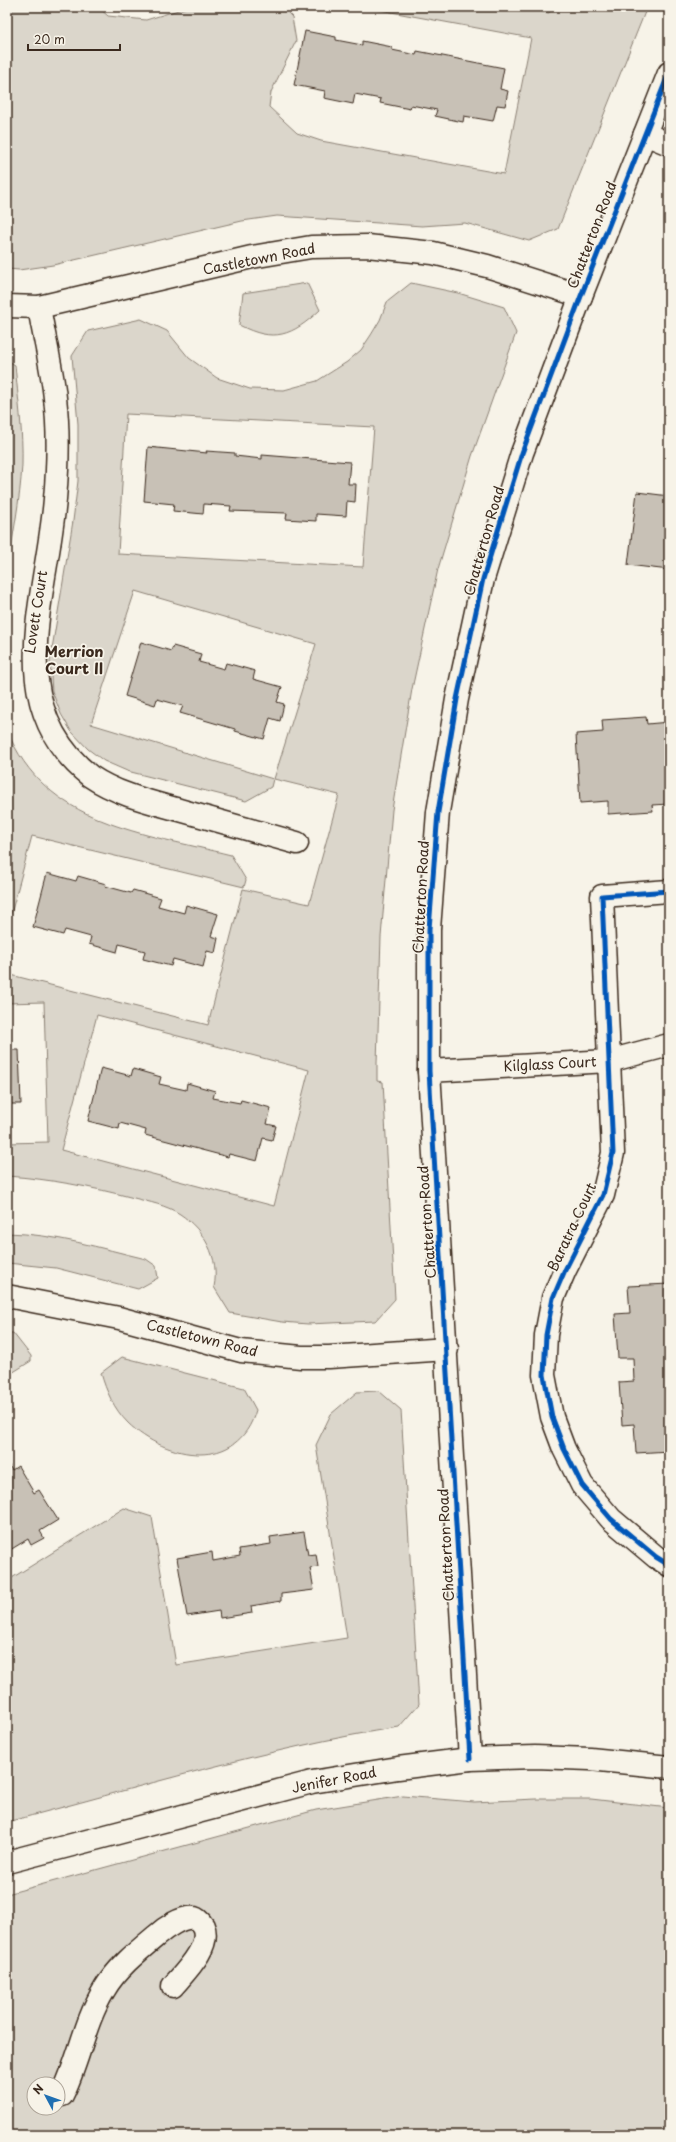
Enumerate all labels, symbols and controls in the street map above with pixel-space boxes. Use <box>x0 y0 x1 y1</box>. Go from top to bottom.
scale bar <box>28 26 120 52</box>
text: 20 m <box>34 30 65 48</box>
street label: Chatterton Road <box>561 178 622 291</box>
street label: Castletown Road <box>201 237 317 280</box>
street label: Chatterton Road <box>458 484 509 598</box>
street label: Lovett Court <box>19 569 52 655</box>
district label: Merrion Court II <box>44 639 104 679</box>
street label: Chatterton Road <box>407 840 434 954</box>
street label: Kilglass Court <box>503 1051 597 1076</box>
street label: Chatterton Road <box>412 1165 441 1279</box>
street label: Baratra Court <box>542 1179 601 1275</box>
street label: Castletown Road <box>144 1314 260 1362</box>
street label: Chatterton Road <box>432 1488 459 1602</box>
street label: Jenifer Road <box>290 1761 378 1798</box>
north arrow <box>26 2076 66 2116</box>
text: N <box>29 2080 48 2098</box>

